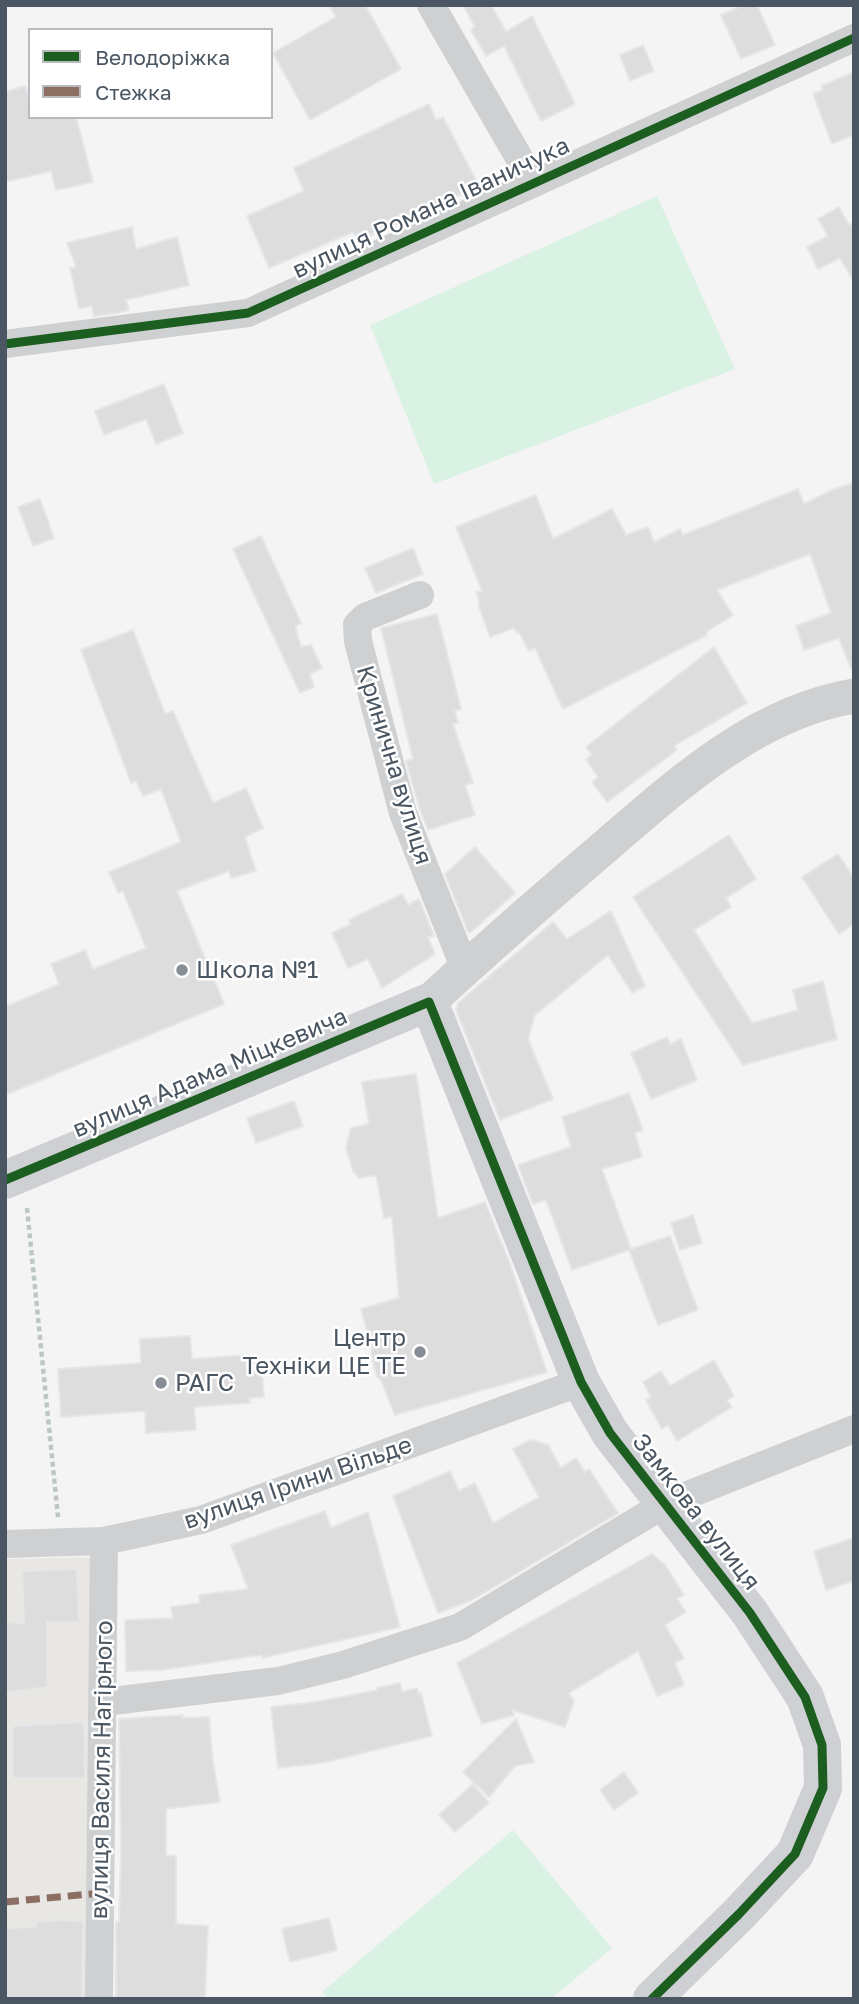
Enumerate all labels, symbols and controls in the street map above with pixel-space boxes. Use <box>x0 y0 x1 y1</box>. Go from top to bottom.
legend <box>28 28 273 119</box>
text: Велодоріжка <box>95 44 230 70</box>
text: Стежка <box>95 79 172 105</box>
street label: вулиця Романа Іваничука <box>288 131 574 285</box>
street label: Кринична вулиця <box>350 662 438 868</box>
place label: Школа №1 <box>196 956 318 984</box>
marker: Школа №1 <box>174 962 190 978</box>
street label: вулиця Адама Міцкевича <box>68 1002 352 1144</box>
place label: Центр Техніки ЦЕ ТЕ <box>243 1324 406 1380</box>
marker: Центр Техніки ЦЕ ТЕ <box>412 1344 428 1360</box>
place label: РАГС <box>175 1369 234 1397</box>
marker: РАГС <box>153 1375 169 1391</box>
street label: Замкова вулиця <box>626 1428 766 1596</box>
street label: вулиця Ірини Вільде <box>180 1430 416 1536</box>
street label: вулиця Василя Нагірного <box>85 1620 119 1920</box>

